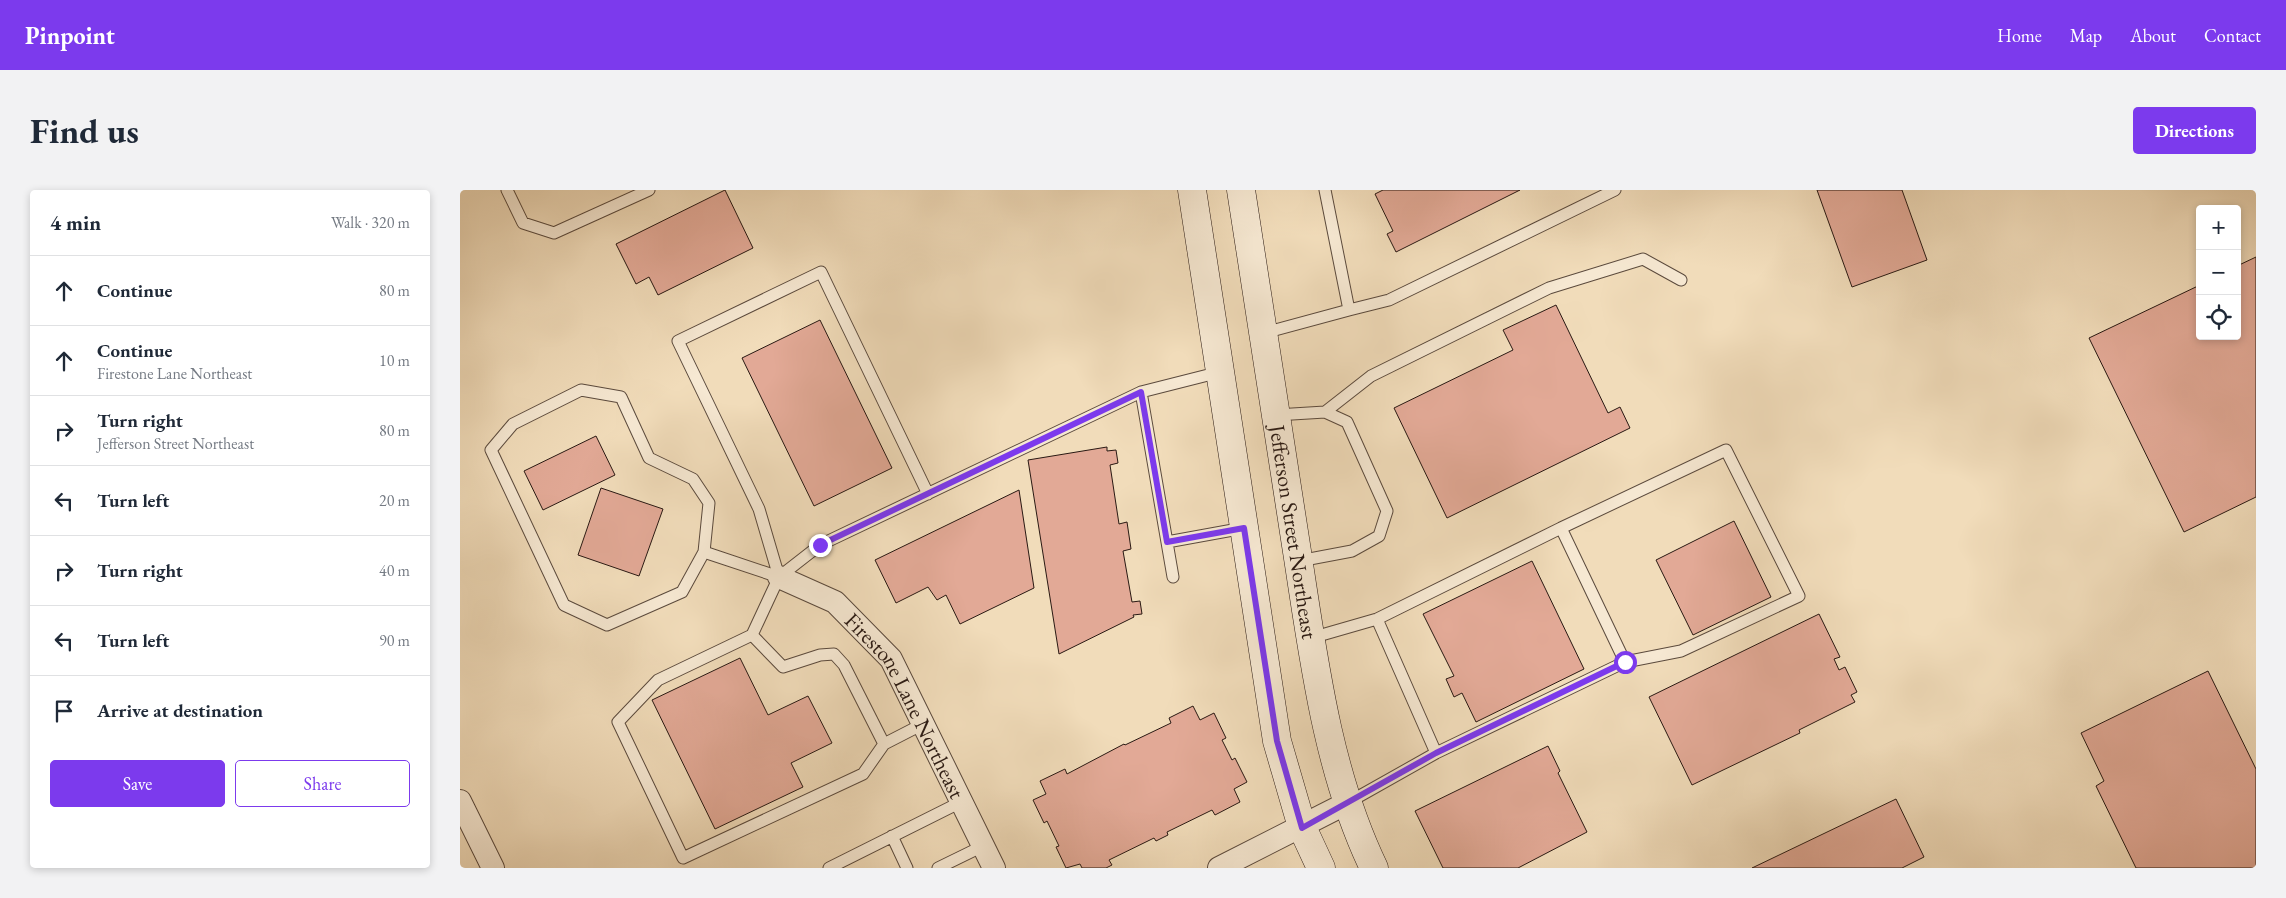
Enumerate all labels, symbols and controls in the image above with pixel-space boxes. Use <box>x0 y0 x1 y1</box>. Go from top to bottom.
text: Pinpoint <box>25 20 115 51</box>
text: Home <box>1997 24 2042 47</box>
text: Map <box>2070 24 2102 47</box>
text: About <box>2130 24 2176 47</box>
text: Contact <box>2204 24 2261 47</box>
button: Directions <box>2133 107 2256 154</box>
text: Find us <box>30 108 139 153</box>
map controls <box>2196 205 2241 340</box>
button: + <box>2196 205 2241 250</box>
text: 4 min <box>50 209 101 236</box>
text: Walk · 320 m <box>331 212 410 233</box>
button: − <box>2196 250 2241 295</box>
icon: ahead <box>50 277 78 305</box>
text: Continue <box>97 278 172 303</box>
text: 80 m <box>379 280 410 301</box>
button: locate <box>2196 295 2241 340</box>
text: Continue <box>97 338 172 363</box>
icon: ahead <box>50 347 78 375</box>
text: 10 m <box>379 350 410 371</box>
text: Firestone Lane Northeast <box>97 363 252 384</box>
text: Turn right <box>97 408 183 433</box>
icon: right <box>50 417 78 445</box>
text: 80 m <box>379 420 410 441</box>
street label: Jefferson Street Northeast <box>1263 421 1325 641</box>
text: Jefferson Street Northeast <box>97 433 254 454</box>
icon: left <box>50 487 78 515</box>
text: Turn left <box>97 488 169 513</box>
text: 20 m <box>379 490 410 511</box>
route end <box>809 534 832 557</box>
icon: right <box>50 557 78 585</box>
text: Turn right <box>97 558 183 583</box>
text: 40 m <box>379 560 410 581</box>
street label: Firestone Lane Northeast <box>839 606 972 803</box>
icon: left <box>50 627 78 655</box>
text: Turn left <box>97 628 169 653</box>
text: 90 m <box>379 630 410 651</box>
route start <box>1614 651 1637 674</box>
icon: arrive <box>50 697 78 725</box>
text: Arrive at destination <box>97 698 263 723</box>
button: Save <box>50 760 225 807</box>
button: Share <box>235 760 410 807</box>

